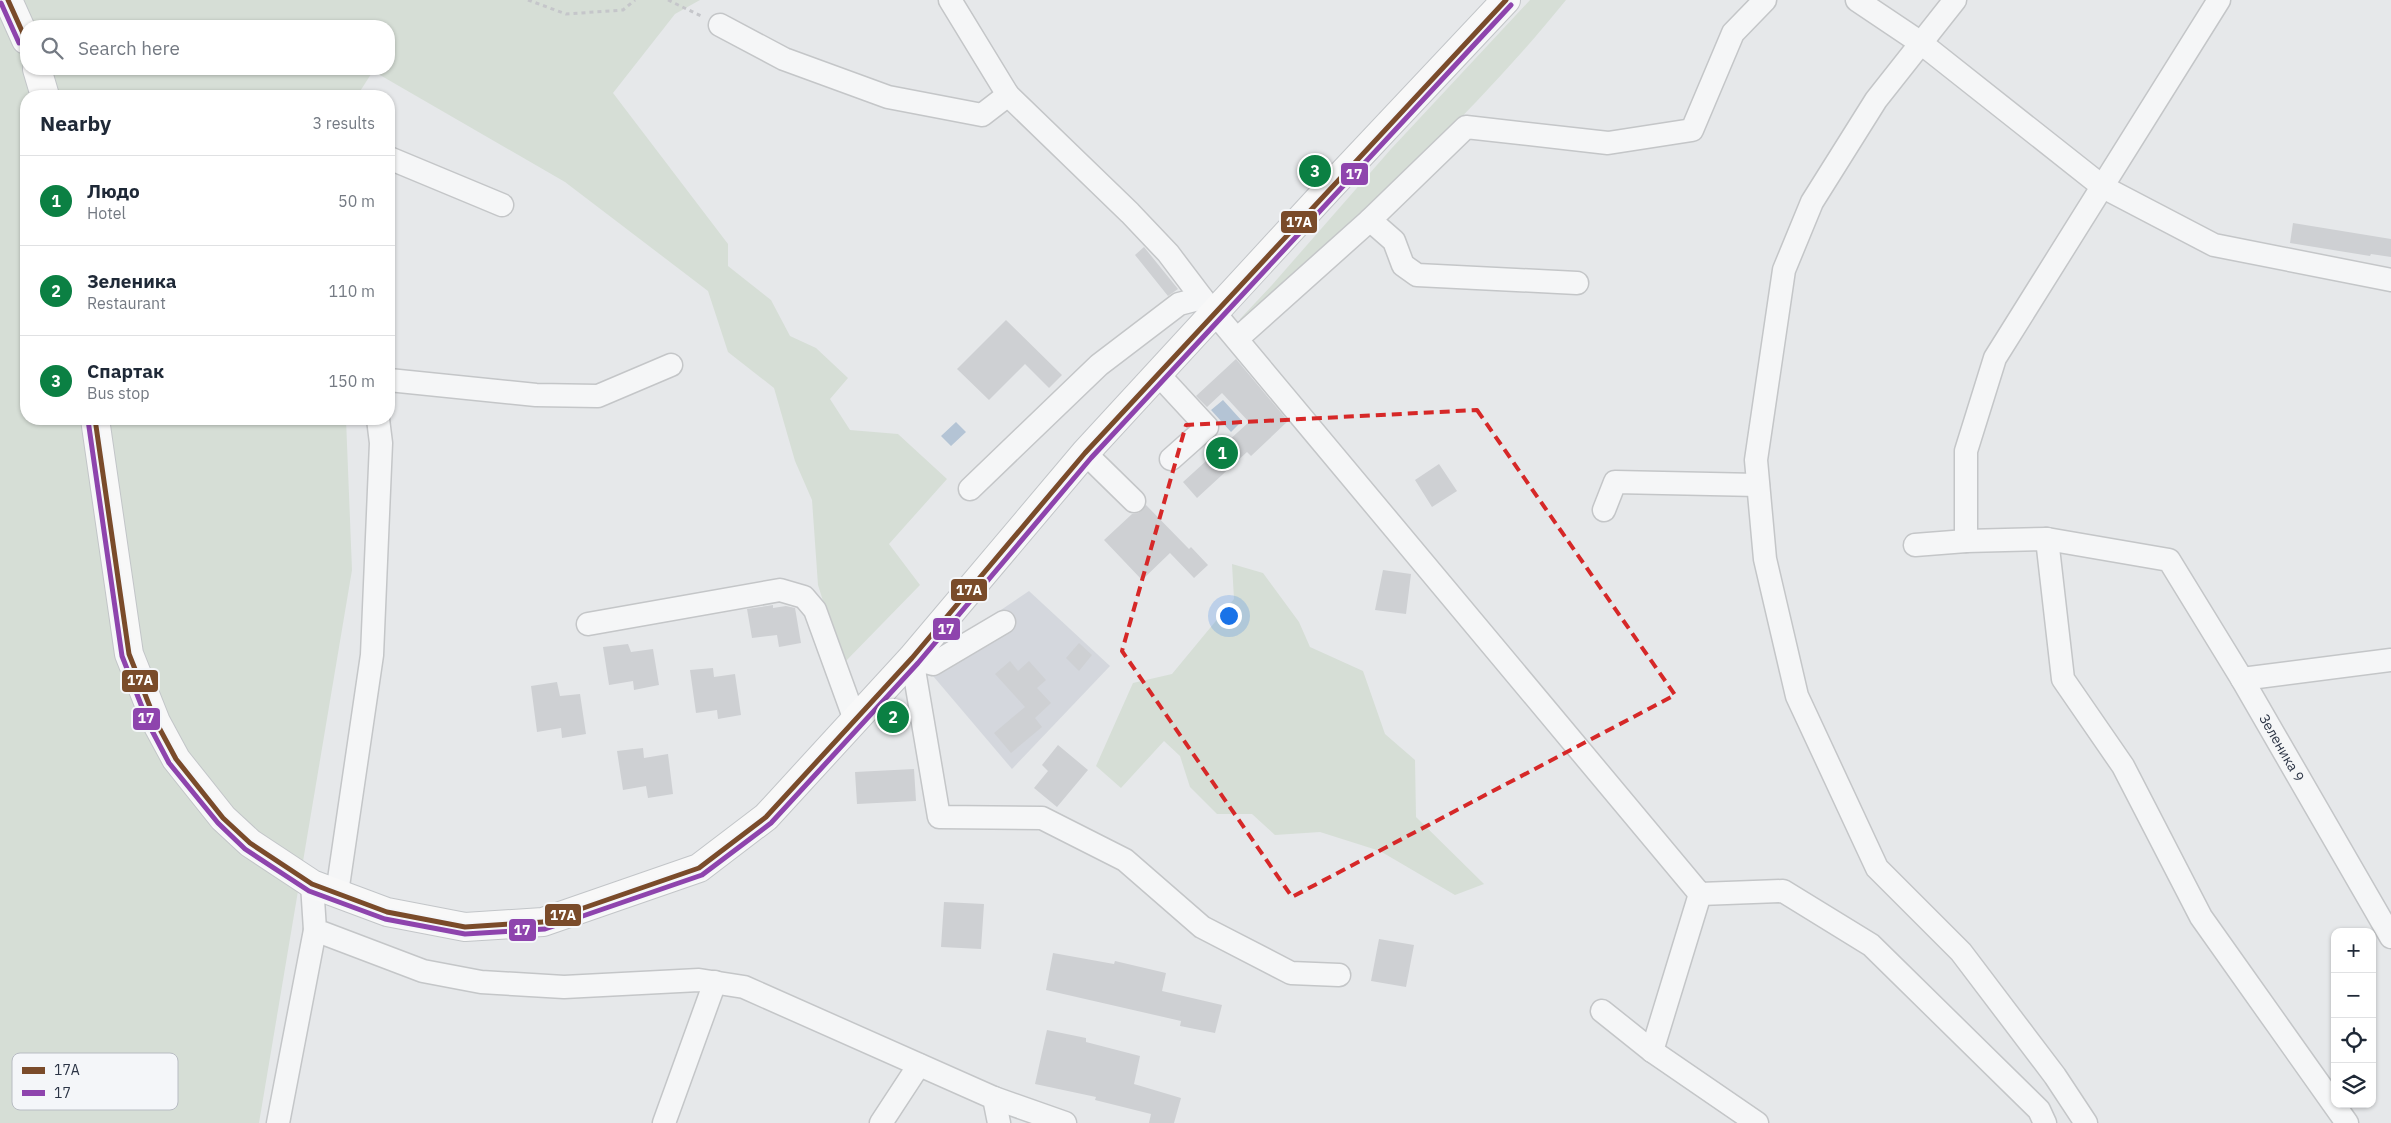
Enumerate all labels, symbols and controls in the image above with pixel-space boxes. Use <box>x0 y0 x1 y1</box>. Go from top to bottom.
search box <box>20 20 395 75</box>
icon: search <box>38 34 66 62</box>
text: Search here <box>78 36 180 60</box>
text: Nearby <box>40 109 111 137</box>
text: 3 results <box>312 113 375 133</box>
pin: 3 <box>1299 152 1331 190</box>
line badge: 17 <box>1340 162 1369 186</box>
text: 17 <box>1346 165 1362 183</box>
text: Людо <box>87 179 140 203</box>
text: 1 <box>51 191 61 211</box>
text: 50 m <box>338 191 375 211</box>
text: Hotel <box>87 203 126 223</box>
line badge: 17А <box>1280 210 1318 234</box>
text: 17А <box>1286 213 1313 231</box>
text: Зеленика <box>87 269 177 293</box>
text: 2 <box>51 281 61 301</box>
text: 110 m <box>328 281 375 301</box>
text: Restaurant <box>87 293 166 313</box>
text: Спартак <box>87 359 164 383</box>
text: 3 <box>51 371 61 391</box>
text: 150 m <box>328 371 375 391</box>
text: Bus stop <box>87 383 150 403</box>
pin: 1 <box>1206 434 1238 472</box>
line badge: 17А <box>950 578 988 602</box>
text: 17А <box>956 581 983 599</box>
your location <box>1216 603 1242 629</box>
line badge: 17 <box>932 617 961 641</box>
text: 17 <box>938 620 954 638</box>
line badge: 17А <box>121 669 159 693</box>
text: 17А <box>127 671 154 689</box>
pin: 2 <box>877 698 909 736</box>
line badge: 17 <box>132 707 161 731</box>
text: 17 <box>138 709 154 727</box>
street label: Зеленика 9 <box>2255 711 2308 785</box>
line badge: 17А <box>544 903 582 927</box>
text: 17А <box>550 906 577 924</box>
line badge: 17 <box>508 918 537 942</box>
text: 17 <box>514 921 530 939</box>
map controls <box>2331 928 2376 1108</box>
button: + <box>2331 928 2376 973</box>
button: − <box>2331 973 2376 1018</box>
button: locate <box>2331 1018 2376 1063</box>
legend <box>12 1053 178 1110</box>
text: 17А <box>54 1061 80 1079</box>
button: layers <box>2331 1063 2376 1108</box>
text: 17 <box>54 1084 71 1102</box>

